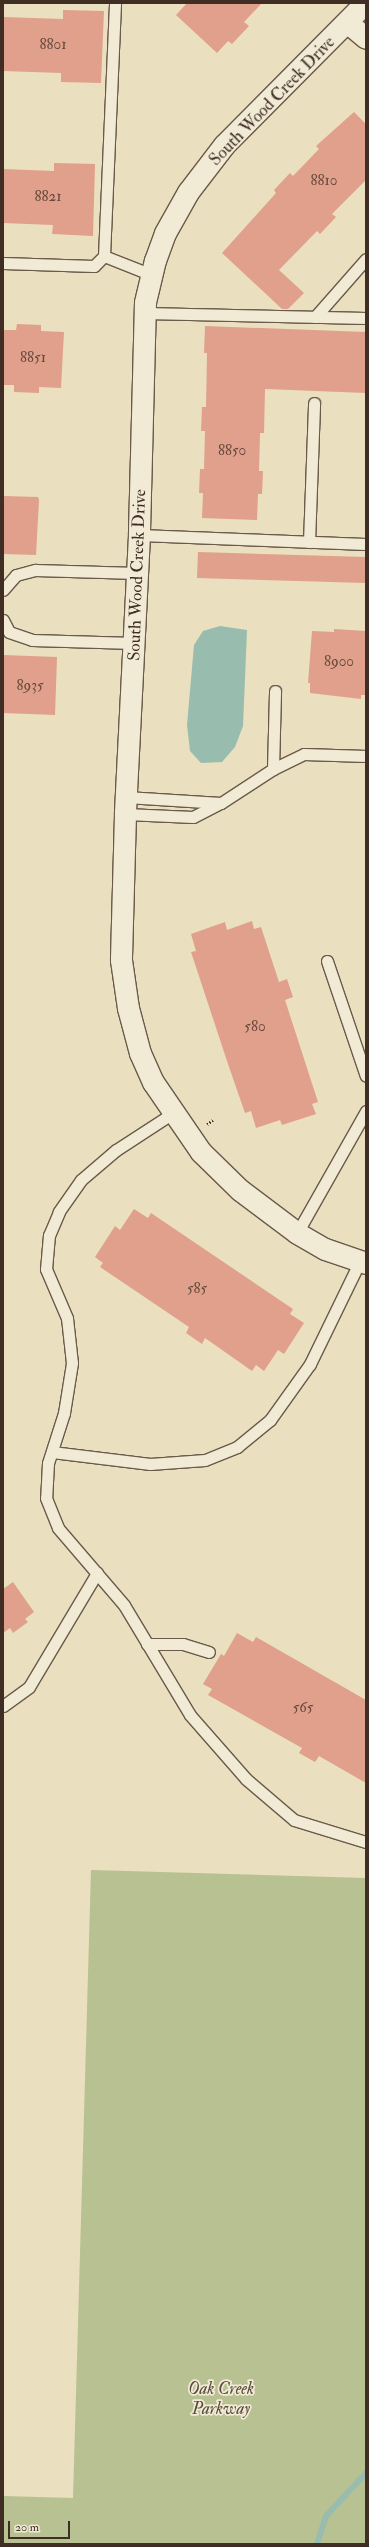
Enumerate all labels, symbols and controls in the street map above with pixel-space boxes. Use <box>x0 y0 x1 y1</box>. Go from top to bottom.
street label: South Wood Creek Drive <box>205 32 339 170</box>
house number: 8801 <box>39 36 67 54</box>
house number: 8810 <box>310 172 338 190</box>
house number: 8821 <box>34 188 62 206</box>
house number: 8851 <box>20 349 46 367</box>
house number: 8850 <box>218 442 246 460</box>
street label: South Wood Creek Drive <box>124 489 150 661</box>
house number: 8900 <box>324 653 354 671</box>
house number: 8935 <box>16 677 44 695</box>
house number: 580 <box>244 1018 266 1036</box>
house number: 585 <box>187 1280 207 1298</box>
house number: 565 <box>293 1699 313 1717</box>
park label: Oak Creek Parkway <box>188 2379 254 2419</box>
scale bar <box>10 2513 72 2539</box>
text: 20 m <box>15 2520 39 2535</box>

